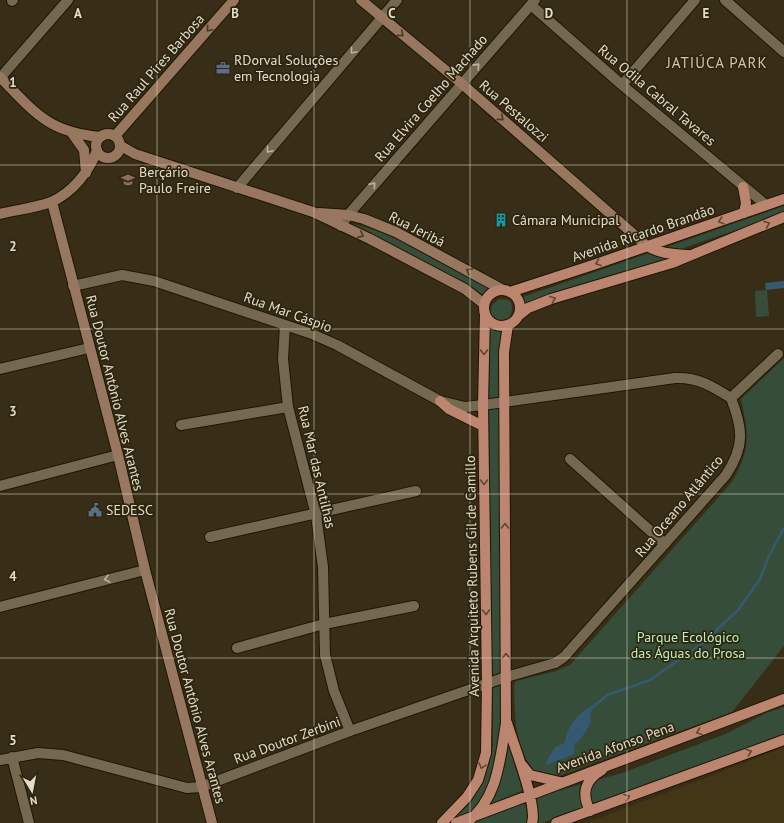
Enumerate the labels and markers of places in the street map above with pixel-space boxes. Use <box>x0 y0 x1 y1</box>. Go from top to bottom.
place label: RDorval Soluções em Tecnologia <box>234 51 338 85</box>
office icon: RDorval Soluções em Tecnologia <box>215 60 231 76</box>
place label: Berçário Paulo Freire <box>139 163 211 197</box>
school or university icon: Berçário Paulo Freire <box>120 172 136 188</box>
place label: Câmara Municipal <box>512 211 619 229</box>
building icon: Câmara Municipal <box>493 212 509 228</box>
place label: SEDESC <box>106 501 153 519</box>
public building icon: SEDESC <box>87 502 103 518</box>

